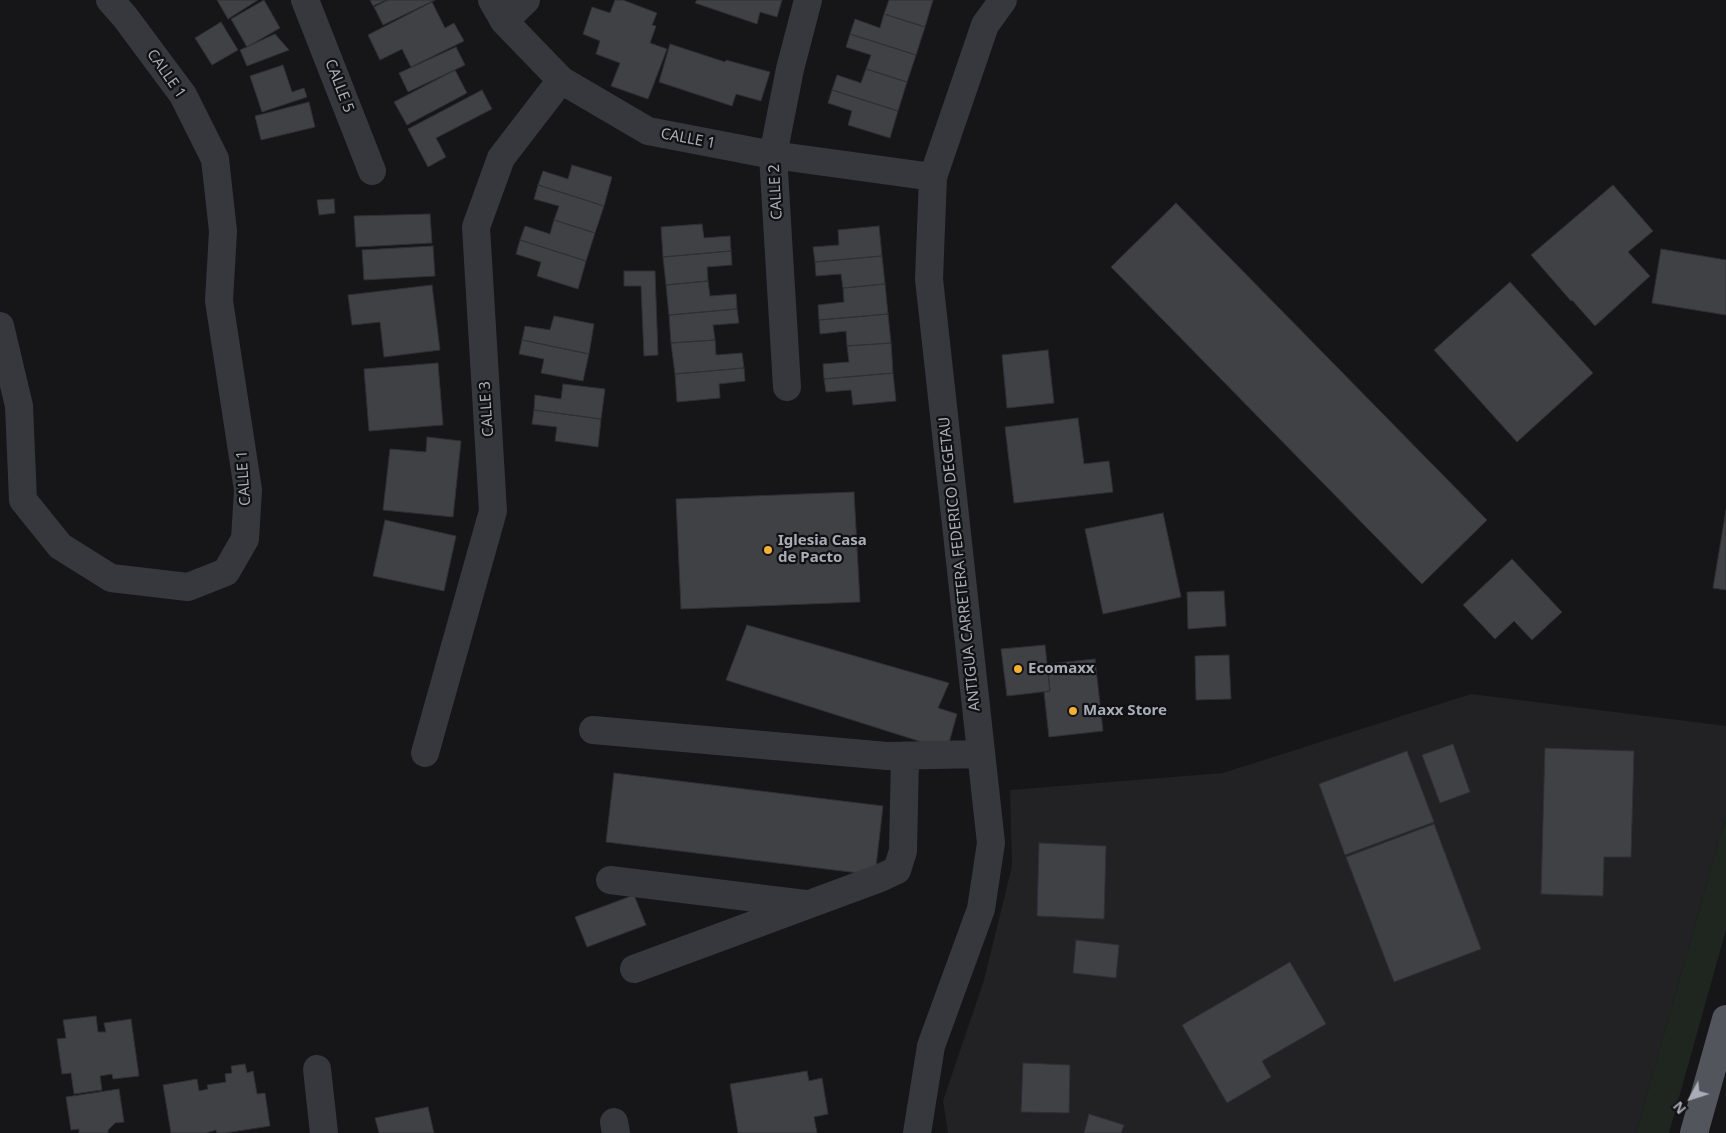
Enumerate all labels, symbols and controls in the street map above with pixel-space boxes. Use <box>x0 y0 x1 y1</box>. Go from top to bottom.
street label: CALLE 1 <box>143 46 189 102</box>
street label: CALLE 5 <box>321 57 357 115</box>
street label: CALLE 1 <box>659 125 717 153</box>
street label: CALLE 2 <box>766 164 786 220</box>
street label: CALLE 3 <box>476 381 498 437</box>
street label: ANTIGUA CARRETERA FEDERICO DEGETAU <box>936 416 984 712</box>
street label: CALLE 1 <box>233 450 255 506</box>
place label: Iglesia Casa de Pacto <box>778 532 867 567</box>
marker: Iglesia Casa de Pacto <box>762 544 774 556</box>
place label: Ecomaxx <box>1028 660 1094 678</box>
marker: Ecomaxx <box>1012 663 1024 675</box>
place label: Maxx Store <box>1083 702 1167 720</box>
marker: Maxx Store <box>1067 705 1079 717</box>
north arrow <box>1666 1073 1716 1123</box>
text: N <box>1668 1097 1690 1118</box>

